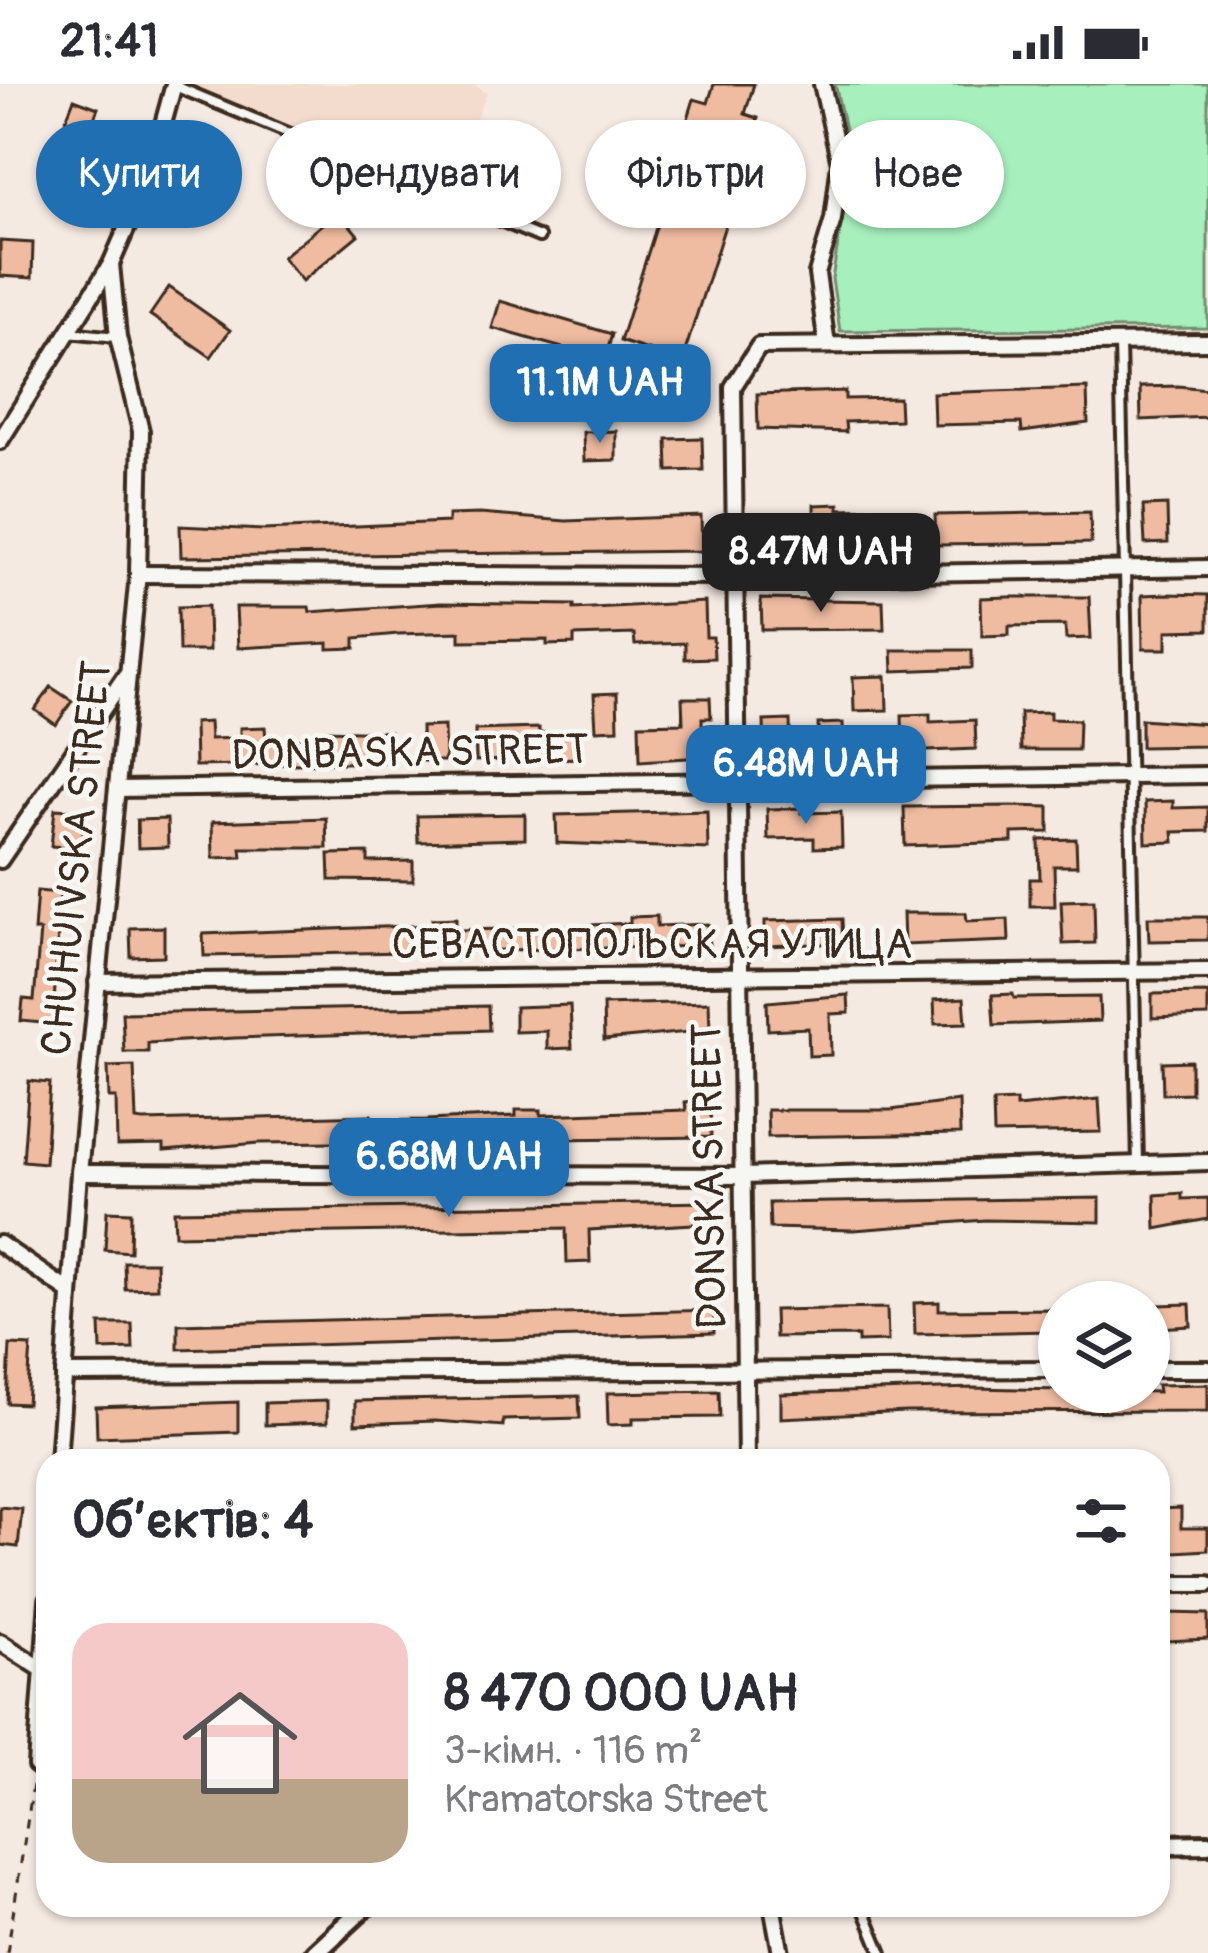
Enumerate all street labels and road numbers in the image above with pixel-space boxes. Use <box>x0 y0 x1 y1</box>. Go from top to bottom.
street label: CHUHUIVSKA STREET <box>30 658 124 1058</box>
street label: DONBASKA STREET <box>231 724 589 782</box>
street label: СЕВАСТОПОЛЬСКАЯ УЛИЦА <box>392 919 912 971</box>
street label: DONSKA STREET <box>681 1022 739 1330</box>

